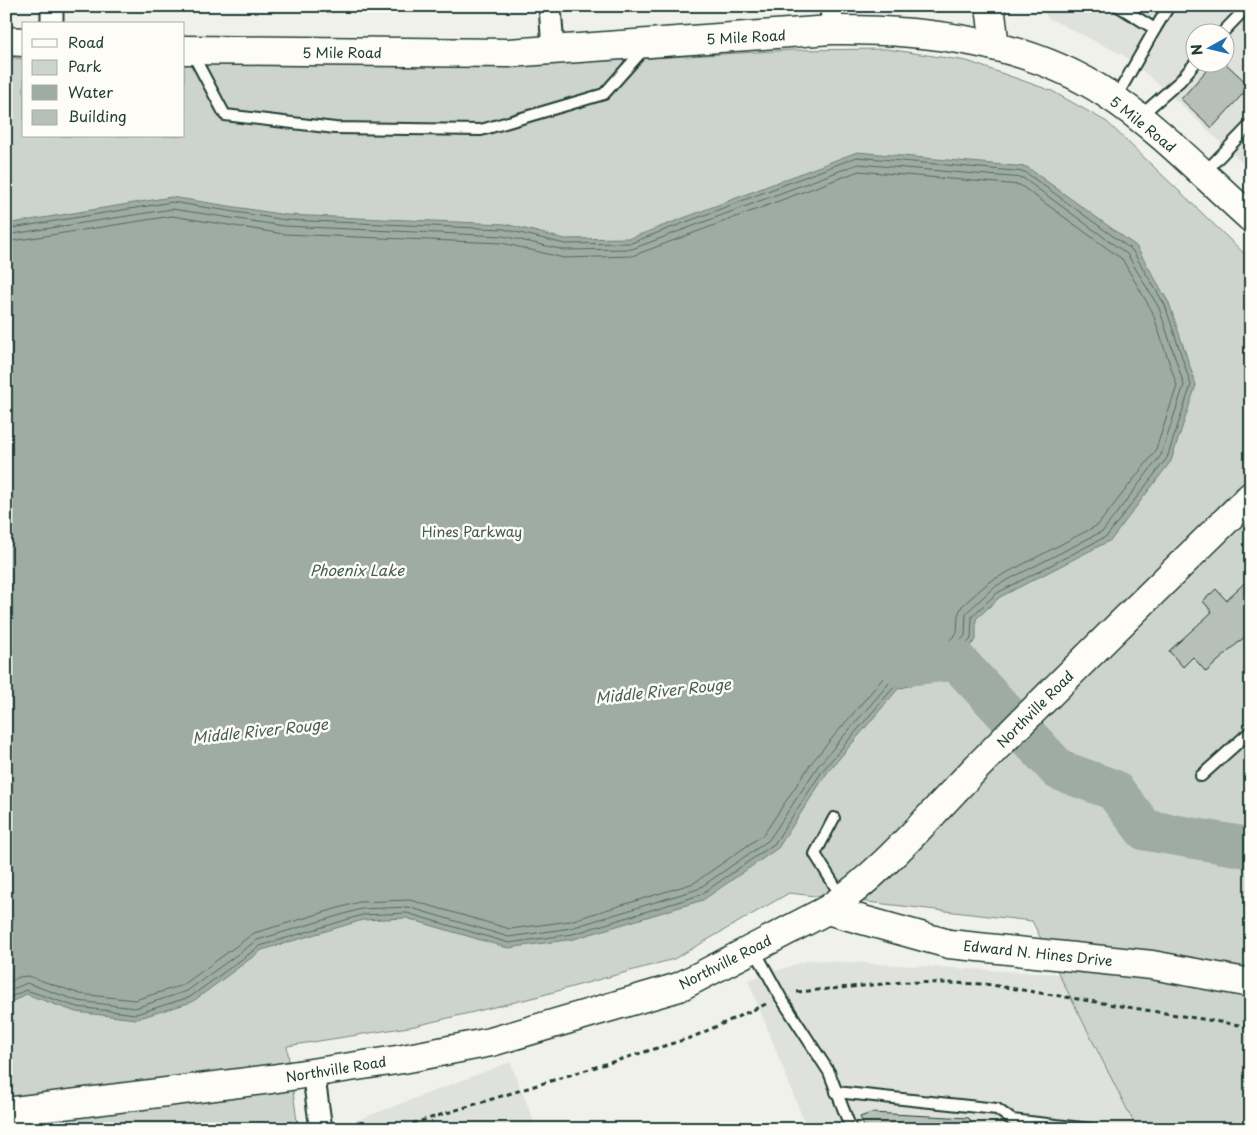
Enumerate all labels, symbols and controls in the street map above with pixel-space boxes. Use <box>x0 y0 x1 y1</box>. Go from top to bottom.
legend <box>22 22 185 138</box>
north arrow <box>1184 22 1234 72</box>
street label: 5 Mile Road <box>706 24 786 50</box>
text: Road <box>68 30 104 53</box>
street label: 5 Mile Road <box>302 42 382 63</box>
text: N <box>1185 43 1208 57</box>
text: Park <box>68 54 102 77</box>
text: Water <box>68 80 113 103</box>
street label: 5 Mile Road <box>1105 91 1181 157</box>
text: Building <box>68 104 127 127</box>
park label: Hines Parkway <box>422 521 522 542</box>
water label: Phoenix Lake <box>310 558 405 581</box>
street label: Northville Road <box>992 666 1078 752</box>
water label: Middle River Rouge <box>594 671 733 709</box>
water label: Middle River Rouge <box>191 711 330 749</box>
street label: Northville Road <box>675 930 775 994</box>
street label: Edward N. Hines Drive <box>962 935 1114 971</box>
street label: Northville Road <box>284 1051 388 1087</box>

